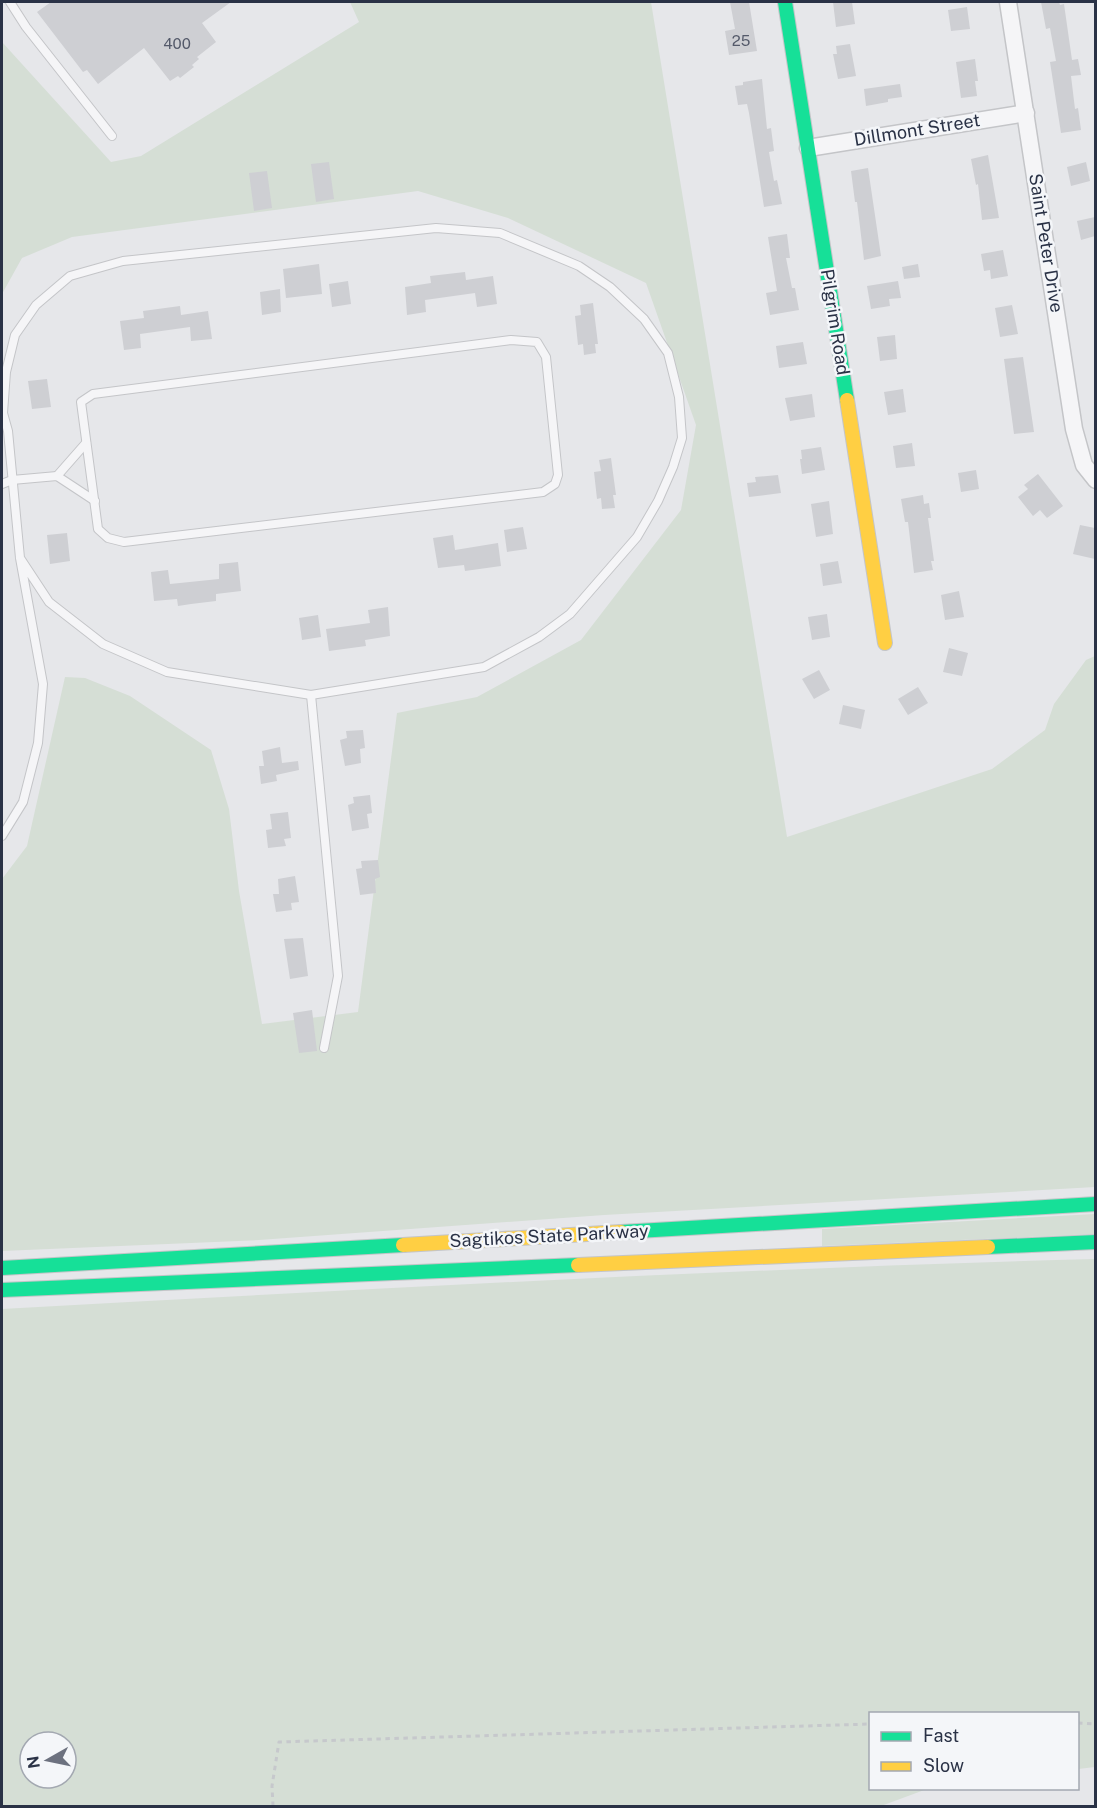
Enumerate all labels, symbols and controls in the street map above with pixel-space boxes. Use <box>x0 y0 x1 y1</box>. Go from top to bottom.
house number: 25 <box>732 32 750 49</box>
house number: 400 <box>163 35 191 52</box>
street label: Dillmont Street <box>852 109 981 150</box>
street label: Saint Peter Drive <box>1025 172 1068 314</box>
street label: Pilgrim Road <box>817 267 854 376</box>
street label: Sagtikos State Parkway <box>449 1220 649 1251</box>
legend <box>869 1712 1079 1790</box>
text: Fast <box>923 1725 959 1746</box>
north arrow <box>18 1730 78 1790</box>
text: N <box>23 1755 44 1770</box>
text: Slow <box>923 1755 964 1776</box>

